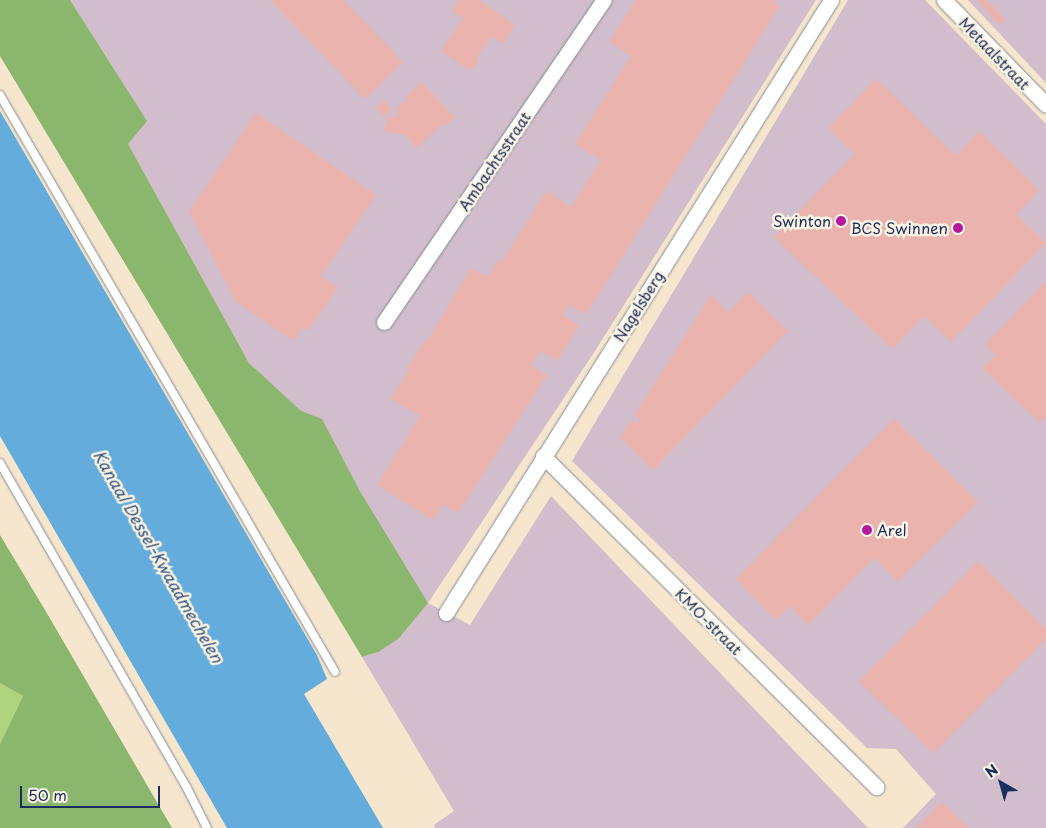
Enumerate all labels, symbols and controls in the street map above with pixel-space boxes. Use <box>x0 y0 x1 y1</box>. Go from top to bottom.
street label: Metaalstraat <box>956 13 1034 93</box>
street label: Ambachtsstraat <box>454 108 534 214</box>
place label: Swinton <box>773 212 831 230</box>
marker: Swinton <box>835 215 847 227</box>
place label: BCS Swinnen <box>851 219 948 237</box>
marker: BCS Swinnen <box>952 222 964 234</box>
street label: Nagelsberg <box>609 267 667 345</box>
water label: Kanaal Dessel-Kwaadmechelen <box>90 447 228 665</box>
place label: Arel <box>877 521 907 539</box>
marker: Arel <box>861 524 873 536</box>
street label: KMO-straat <box>672 584 746 658</box>
north arrow <box>976 758 1026 808</box>
text: N <box>981 759 1002 782</box>
scale bar <box>22 776 162 808</box>
text: 50 m <box>28 783 67 806</box>

